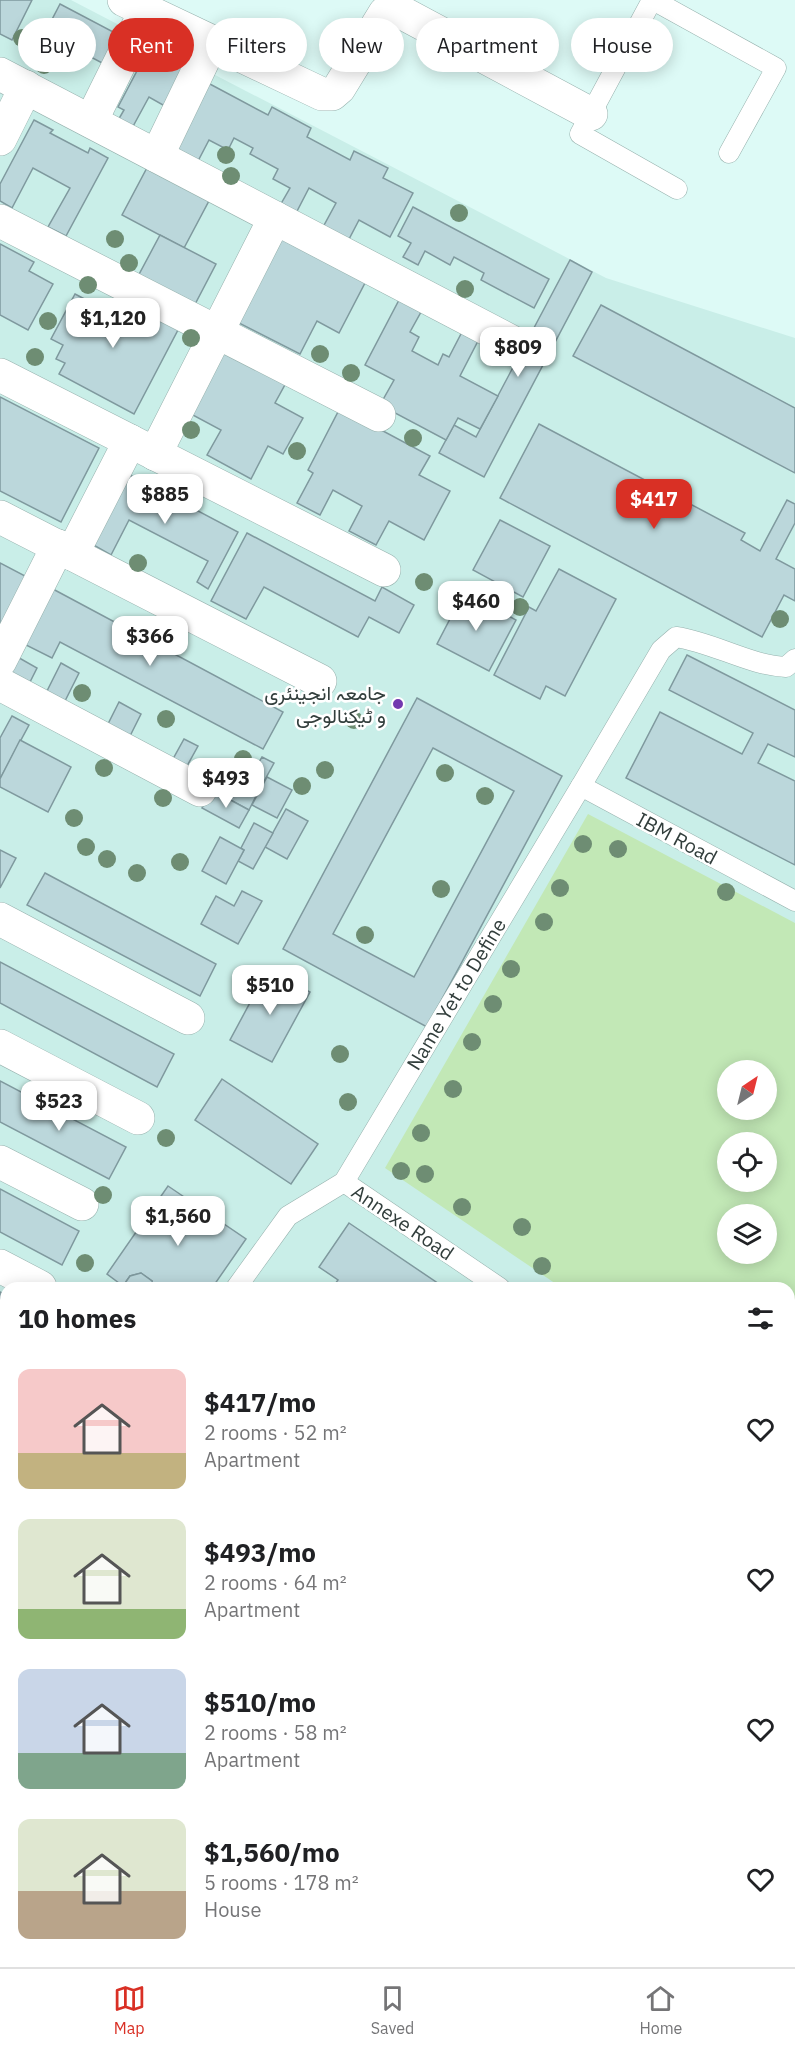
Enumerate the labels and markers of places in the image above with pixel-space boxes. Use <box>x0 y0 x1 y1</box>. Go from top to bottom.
pin: $1,120 <box>64 298 162 349</box>
pin: $809 <box>482 327 554 378</box>
pin: $885 <box>129 474 201 525</box>
pin: $417 <box>618 479 690 530</box>
pin: $460 <box>440 581 512 632</box>
pin: $366 <box>114 616 186 667</box>
place label: جامعہ انجینئری و ٹیکنالوجی <box>264 679 386 729</box>
marker: جامعہ انجینئری و ٹیکنالوجی <box>391 697 405 711</box>
pin: $493 <box>190 758 262 809</box>
pin: $510 <box>234 965 306 1016</box>
pin: $523 <box>23 1081 95 1132</box>
pin: $1,560 <box>129 1196 227 1247</box>

